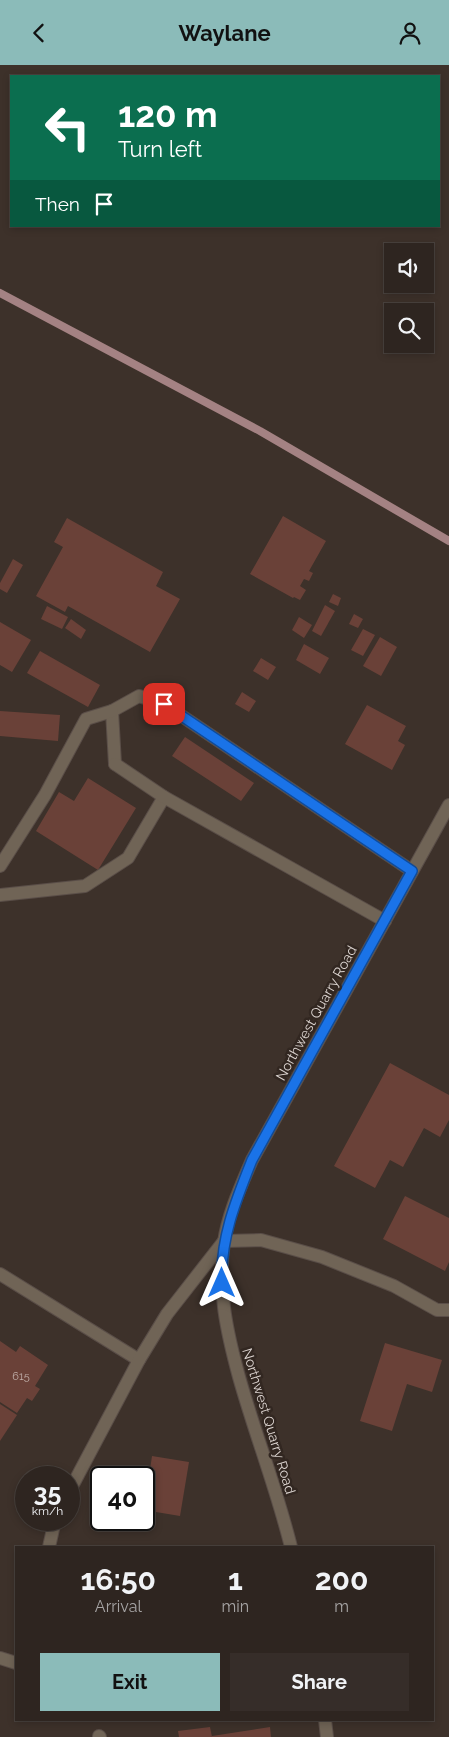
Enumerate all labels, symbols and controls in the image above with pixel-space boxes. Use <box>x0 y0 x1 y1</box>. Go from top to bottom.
icon: back <box>25 19 53 47</box>
icon: person <box>396 19 424 47</box>
text: Waylane <box>178 20 271 46</box>
text: 120 m <box>118 94 218 135</box>
icon: left <box>35 95 100 160</box>
text: Turn left <box>118 136 202 162</box>
icon: arrive <box>90 190 118 218</box>
text: Then <box>35 193 80 215</box>
map controls <box>384 243 434 353</box>
button: sound <box>384 243 434 293</box>
button: search <box>384 303 434 353</box>
pin <box>143 683 185 725</box>
icon: arrive <box>150 690 178 718</box>
street label: Northwest Quarry Road <box>272 943 360 1083</box>
position arrow <box>195 1256 247 1308</box>
street label: Northwest Quarry Road <box>239 1346 299 1496</box>
house number: 615 <box>12 1370 30 1383</box>
speed limit sign: 40 <box>90 1466 155 1531</box>
text: 35 <box>34 1477 61 1507</box>
text: km/h <box>32 1504 63 1518</box>
text: 16:50 <box>81 1562 156 1597</box>
text: 1 <box>228 1562 243 1597</box>
text: 200 <box>315 1562 368 1597</box>
text: Arrival <box>95 1597 142 1616</box>
text: min <box>222 1597 249 1616</box>
text: m <box>334 1597 349 1616</box>
button: Exit <box>40 1653 220 1711</box>
button: Share <box>230 1653 409 1711</box>

